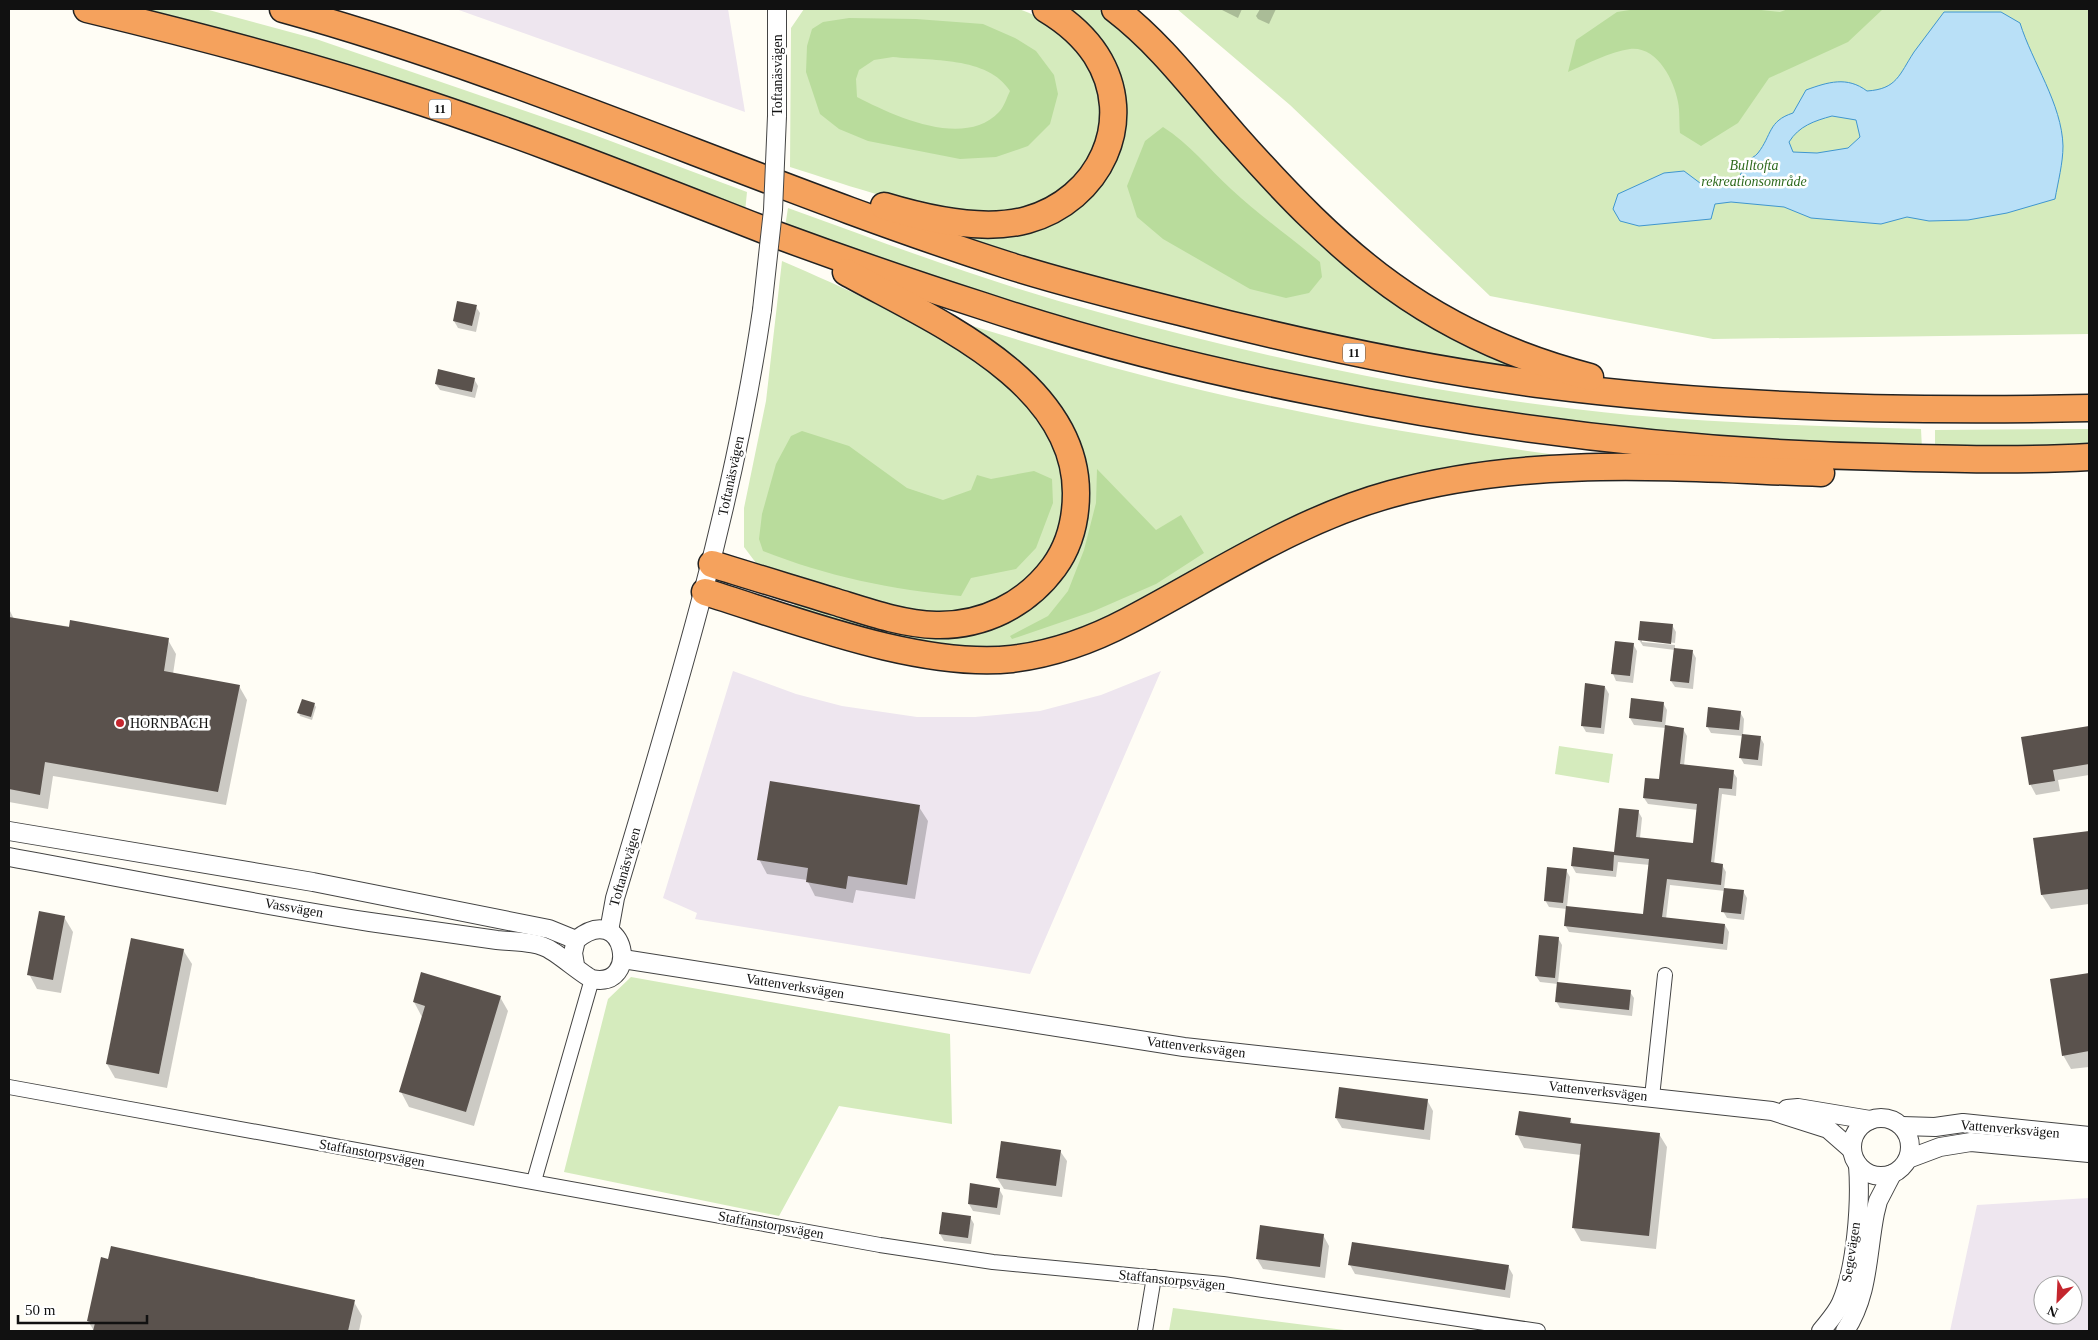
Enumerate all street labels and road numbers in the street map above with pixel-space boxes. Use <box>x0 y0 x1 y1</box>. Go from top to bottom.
street label: Toftanäsvägen <box>770 34 785 116</box>
road number: 11 <box>429 100 451 118</box>
road number: 11 <box>1343 343 1365 362</box>
street label: Toftanäsvägen <box>715 435 747 517</box>
street label: Toftanäsvägen <box>607 826 643 908</box>
street label: Vassvägen <box>264 895 324 921</box>
street label: Vattenverksvägen <box>745 971 845 1001</box>
street label: Vattenverksvägen <box>1146 1033 1246 1061</box>
street label: Vattenverksvägen <box>1548 1078 1648 1104</box>
street label: Vattenverksvägen <box>1960 1117 2060 1141</box>
street label: Staffanstorpsvägen <box>318 1136 426 1170</box>
street label: Staffanstorpsvägen <box>717 1208 825 1242</box>
street label: Segevägen <box>1839 1221 1863 1283</box>
street label: Staffanstorpsvägen <box>1118 1267 1226 1293</box>

